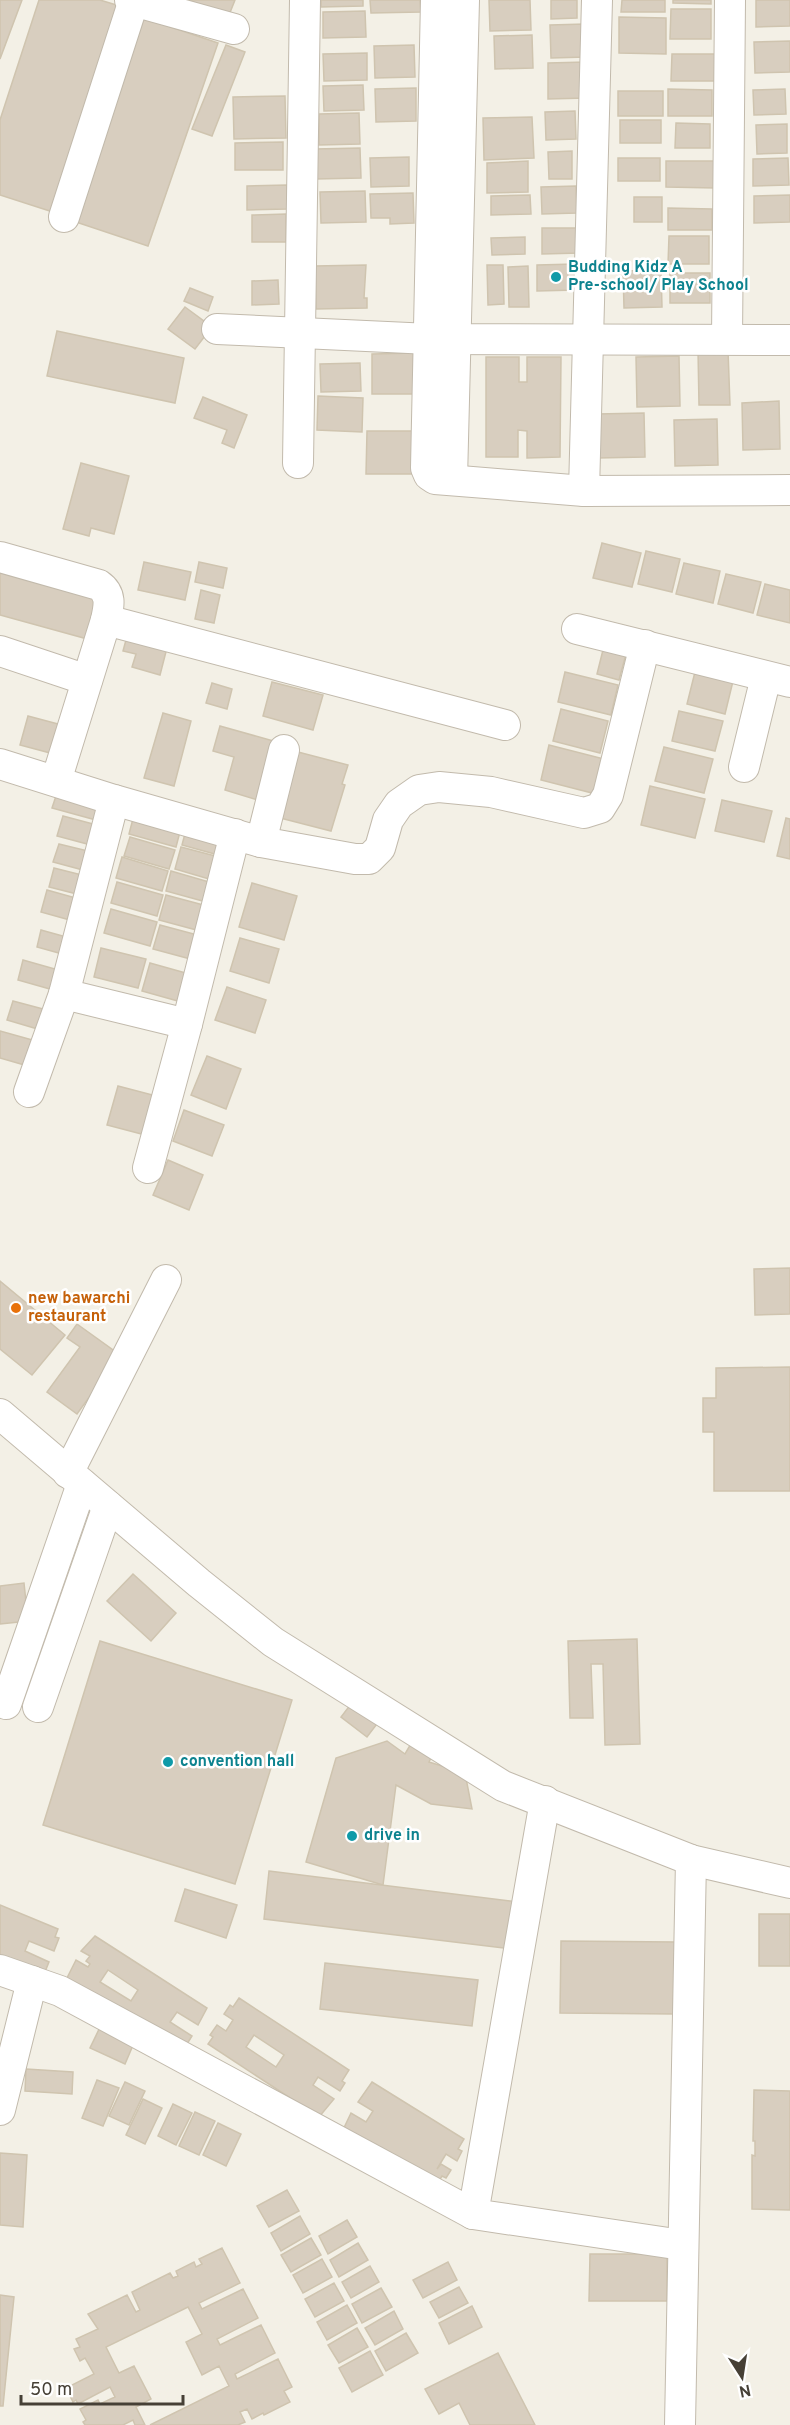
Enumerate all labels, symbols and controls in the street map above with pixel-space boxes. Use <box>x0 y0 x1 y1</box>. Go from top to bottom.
place label: Budding Kidz A Pre-school/ Play School <box>568 258 749 296</box>
marker: Budding Kidz A Pre-school/ Play School <box>549 270 563 284</box>
place label: new bawarchi restaurant <box>28 1289 130 1327</box>
marker: new bawarchi restaurant <box>9 1301 23 1315</box>
place label: convention hall <box>180 1752 294 1772</box>
marker: convention hall <box>161 1755 175 1769</box>
place label: drive in <box>364 1826 420 1846</box>
marker: drive in <box>345 1829 359 1843</box>
north arrow <box>712 2347 772 2407</box>
scale bar <box>21 2368 183 2406</box>
text: 50 m <box>30 2379 72 2402</box>
text: N <box>737 2379 752 2401</box>

